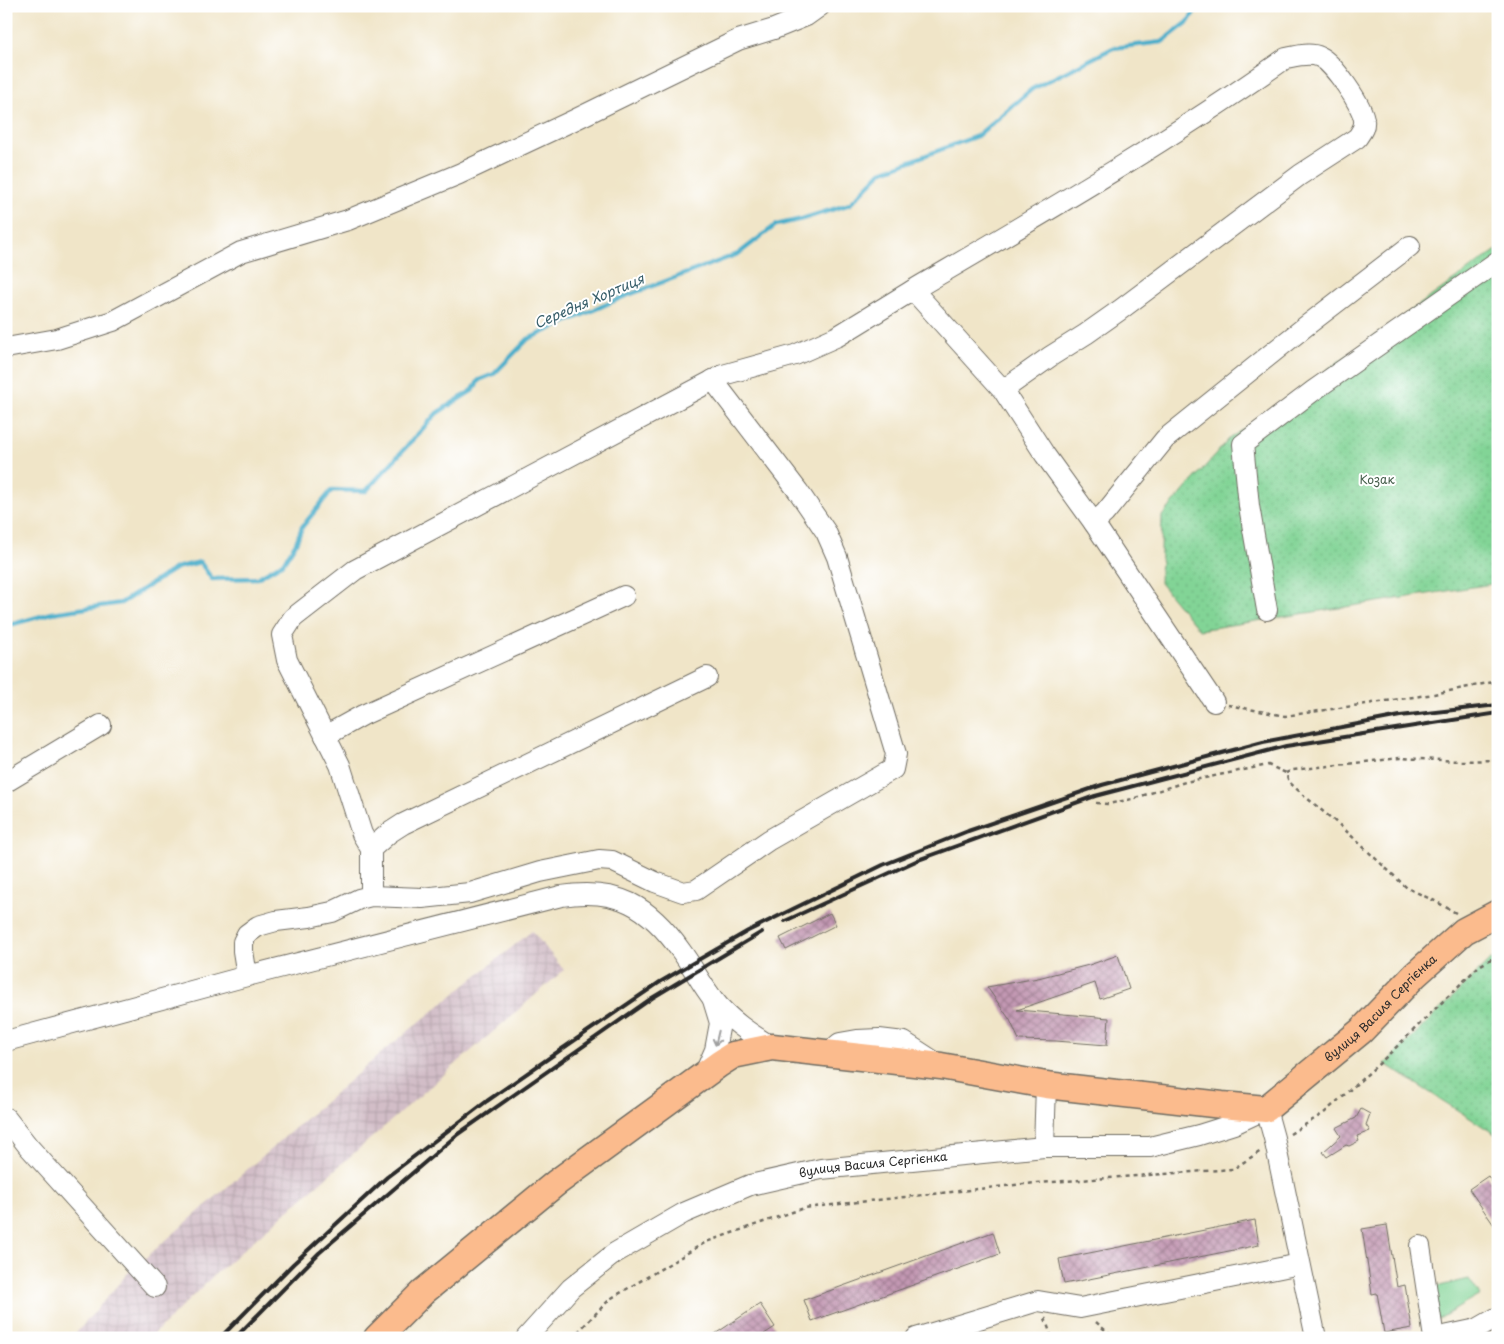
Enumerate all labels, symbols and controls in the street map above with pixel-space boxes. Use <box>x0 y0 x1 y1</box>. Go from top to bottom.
water label: Середня Хортиця <box>530 267 648 333</box>
park label: Козак <box>1359 470 1395 488</box>
street label: вулиця Василя Сергієнка <box>1320 949 1441 1066</box>
one-way arrow <box>712 1030 721 1046</box>
street label: вулиця Василя Сергієнка <box>797 1147 949 1182</box>

